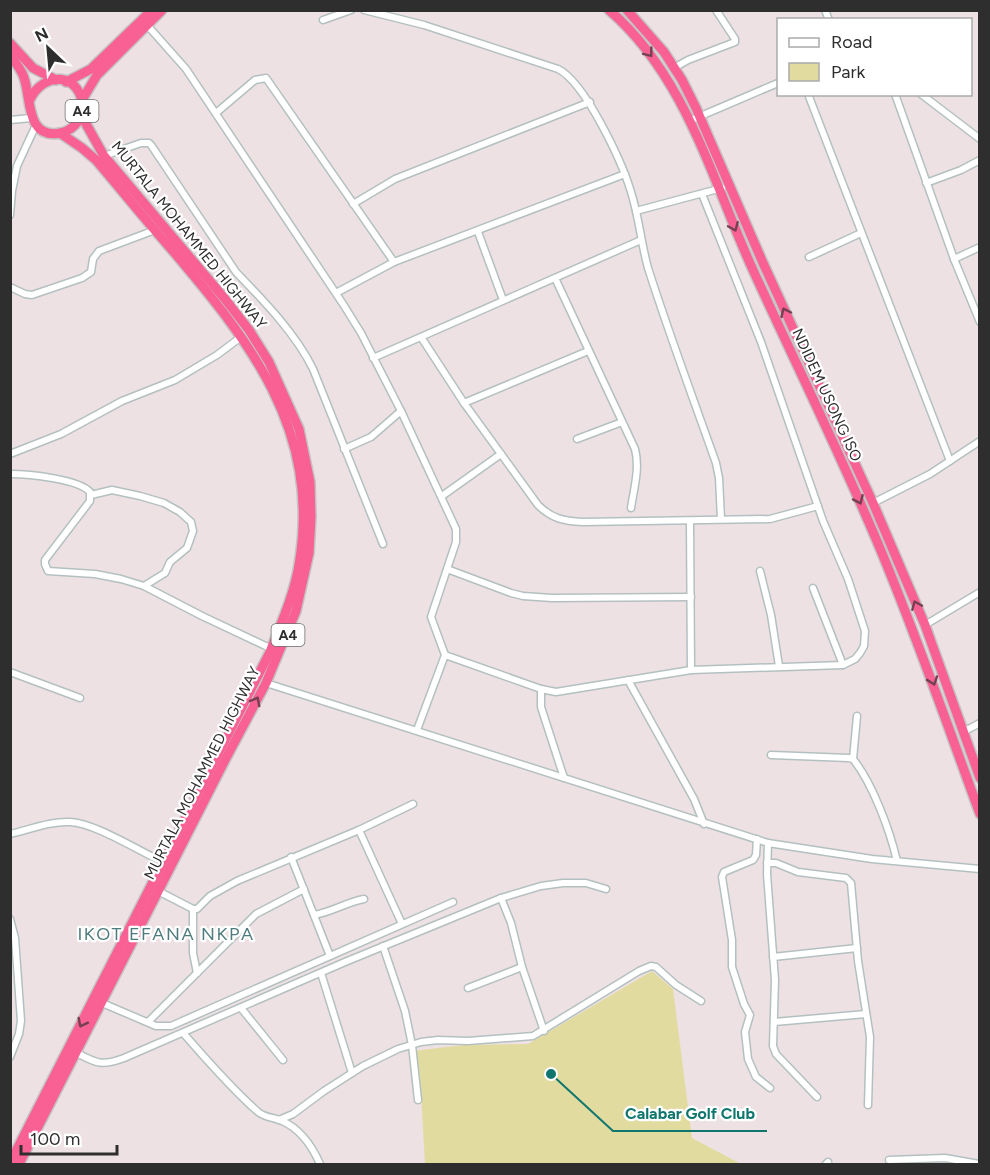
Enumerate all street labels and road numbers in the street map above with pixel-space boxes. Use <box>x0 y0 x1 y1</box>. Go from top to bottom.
road number: A4 <box>66 100 98 122</box>
street label: MURTALA MOHAMMED HIGHWAY <box>108 137 270 333</box>
street label: NDIDEM USONG ISO <box>788 326 866 464</box>
road number: A4 <box>272 624 304 646</box>
street label: MURTALA MOHAMMED HIGHWAY <box>140 663 264 883</box>

